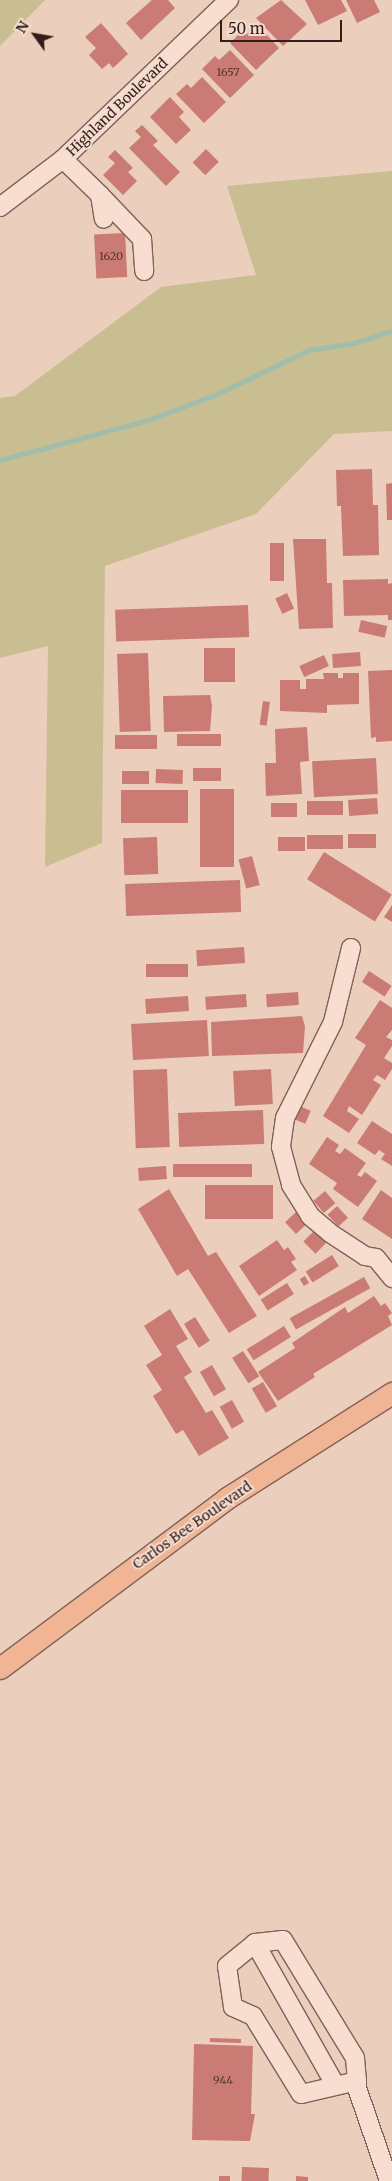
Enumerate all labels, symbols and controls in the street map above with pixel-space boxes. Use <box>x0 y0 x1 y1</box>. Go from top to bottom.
north arrow <box>10 10 60 60</box>
scale bar <box>222 10 344 42</box>
text: N <box>12 18 33 37</box>
text: 50 m <box>228 19 265 38</box>
street label: Highland Boulevard <box>63 54 171 160</box>
house number: 1657 <box>217 65 239 79</box>
house number: 1620 <box>99 249 123 263</box>
street label: Carlos Bee Boulevard <box>129 1478 255 1572</box>
house number: 944 <box>213 2073 233 2087</box>

